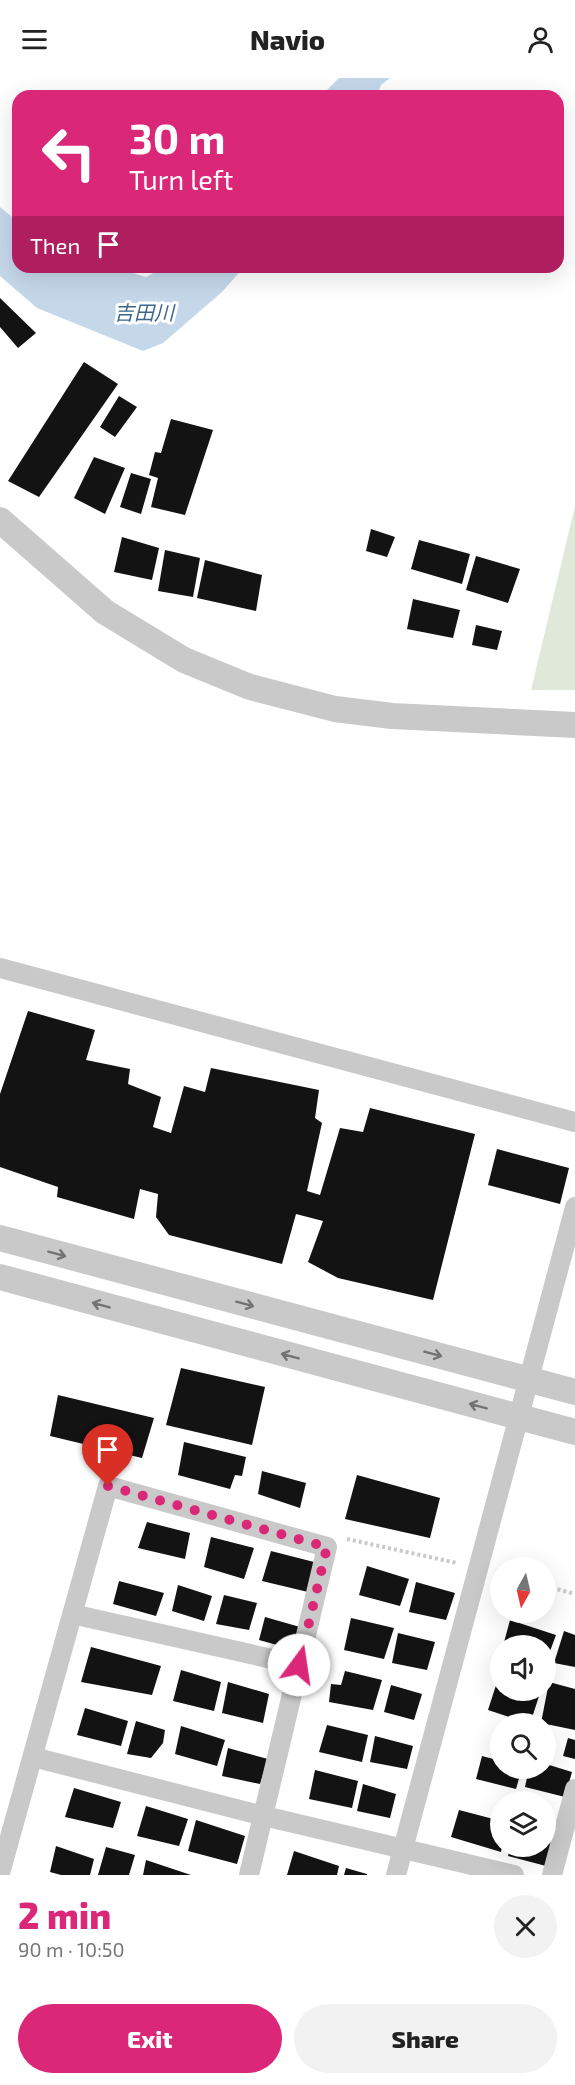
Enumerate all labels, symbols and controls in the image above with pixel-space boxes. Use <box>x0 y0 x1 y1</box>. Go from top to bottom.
icon: menu <box>18 23 51 56</box>
text: Navio <box>250 23 325 55</box>
icon: person <box>524 23 557 56</box>
text: 30 m <box>129 112 225 162</box>
icon: left <box>30 114 108 192</box>
text: Turn left <box>129 163 233 195</box>
icon: arrive <box>92 228 125 261</box>
text: Then <box>30 232 80 258</box>
water label: 吉田川 <box>114 300 176 324</box>
one-way arrow <box>47 1248 66 1260</box>
one-way arrow <box>92 1298 111 1310</box>
one-way arrow <box>235 1299 254 1310</box>
one-way arrow <box>281 1349 300 1361</box>
one-way arrow <box>423 1349 442 1361</box>
one-way arrow <box>469 1400 488 1412</box>
pin <box>82 1424 133 1486</box>
icon: arrive <box>91 1433 124 1466</box>
north arrow <box>490 1557 556 1623</box>
map controls <box>490 1557 556 1857</box>
position arrow <box>267 1633 331 1697</box>
button: sound <box>490 1635 556 1701</box>
button: search <box>490 1713 556 1779</box>
button: layers <box>490 1791 556 1857</box>
text: 2 min <box>18 1893 111 1936</box>
button: close <box>494 1895 557 1958</box>
text: 90 m · 10:50 <box>18 1937 125 1961</box>
button: Exit <box>18 2004 282 2073</box>
button: Share <box>294 2004 557 2073</box>

